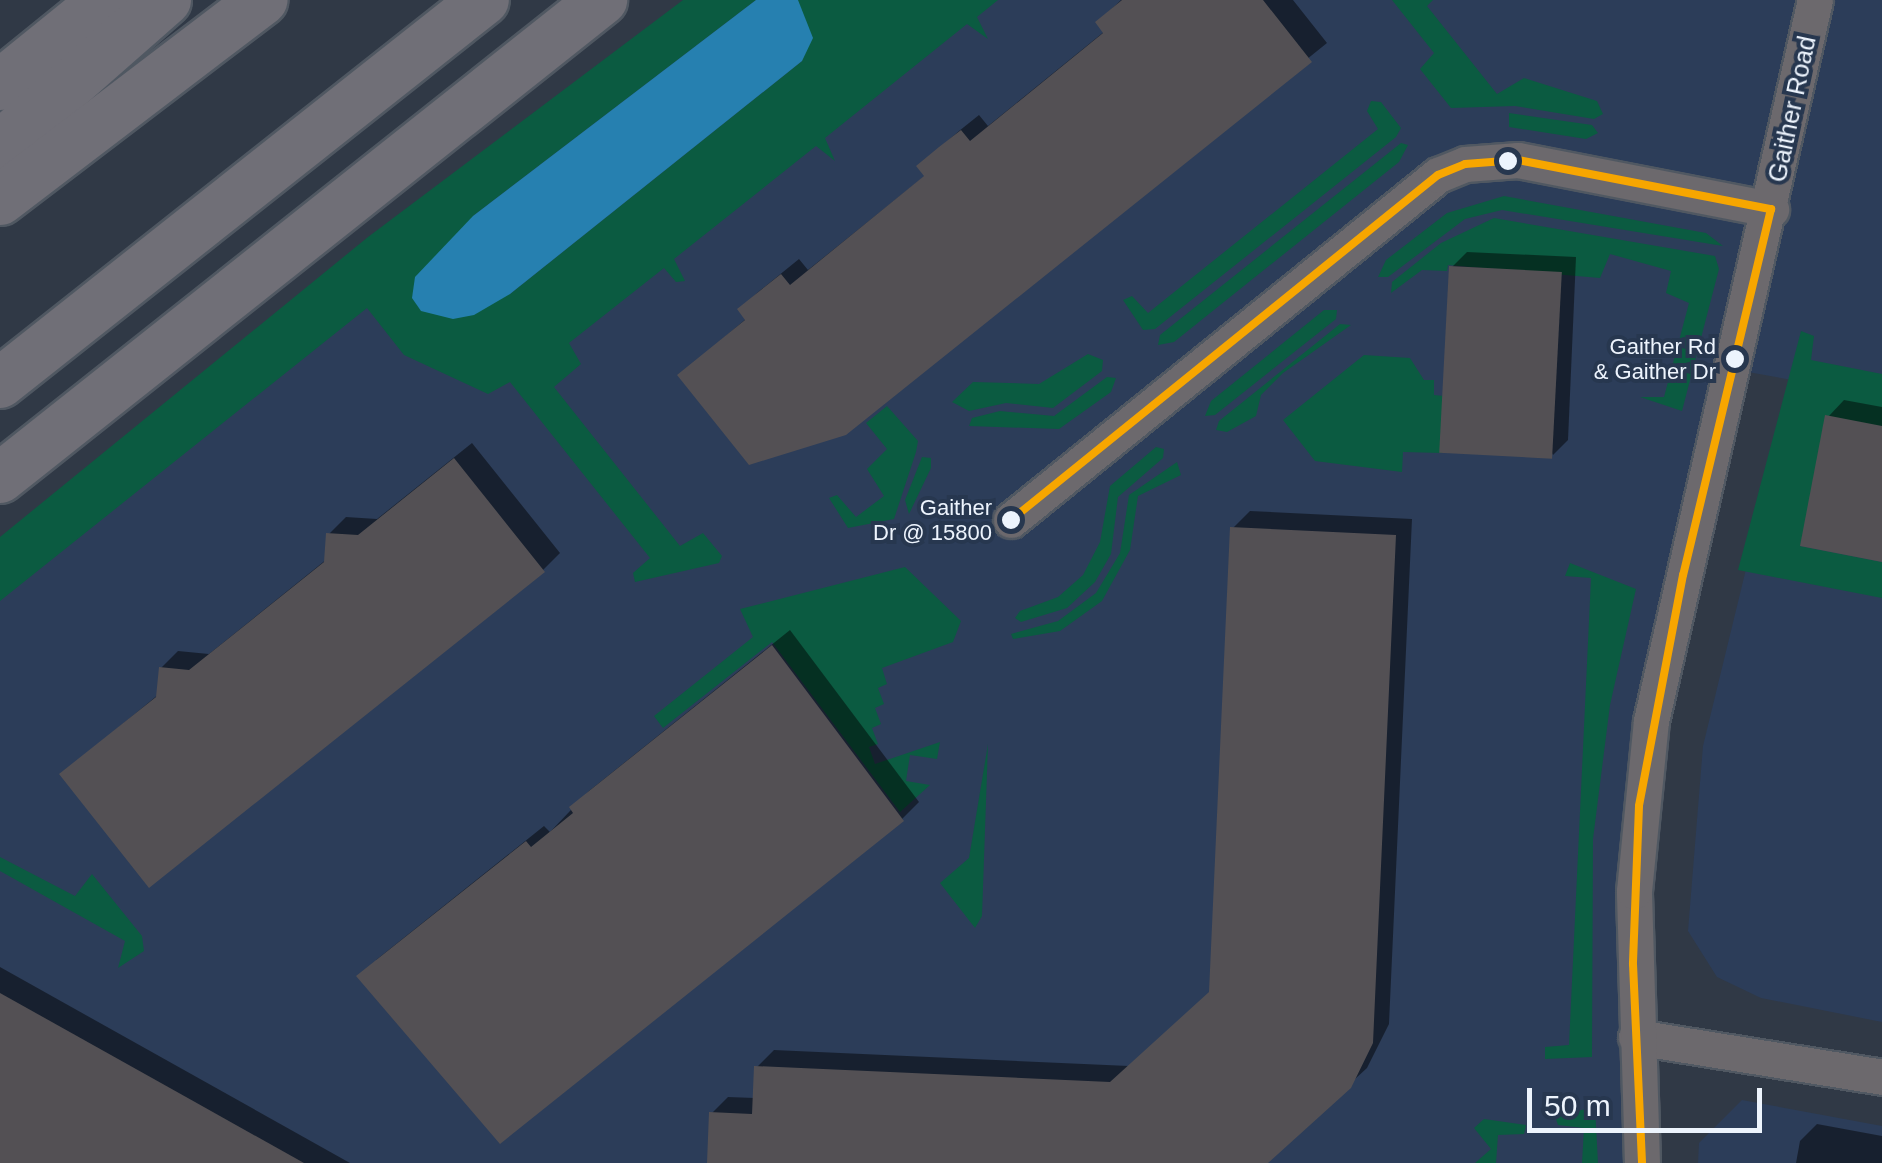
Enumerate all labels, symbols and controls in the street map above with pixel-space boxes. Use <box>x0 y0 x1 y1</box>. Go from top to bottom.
street label: Gaither Road <box>1762 33 1822 185</box>
unlabelled marker <box>1498 151 1518 171</box>
place label: Gaither Rd & Gaither Dr <box>1594 333 1716 384</box>
marker: Gaither Rd & Gaither Dr <box>1725 349 1745 369</box>
place label: Gaither Dr @ 15800 <box>873 494 992 546</box>
marker: Gaither Dr @ 15800 <box>1001 510 1021 530</box>
scale bar <box>1532 1068 1767 1130</box>
text: 50 m <box>1544 1089 1611 1122</box>

